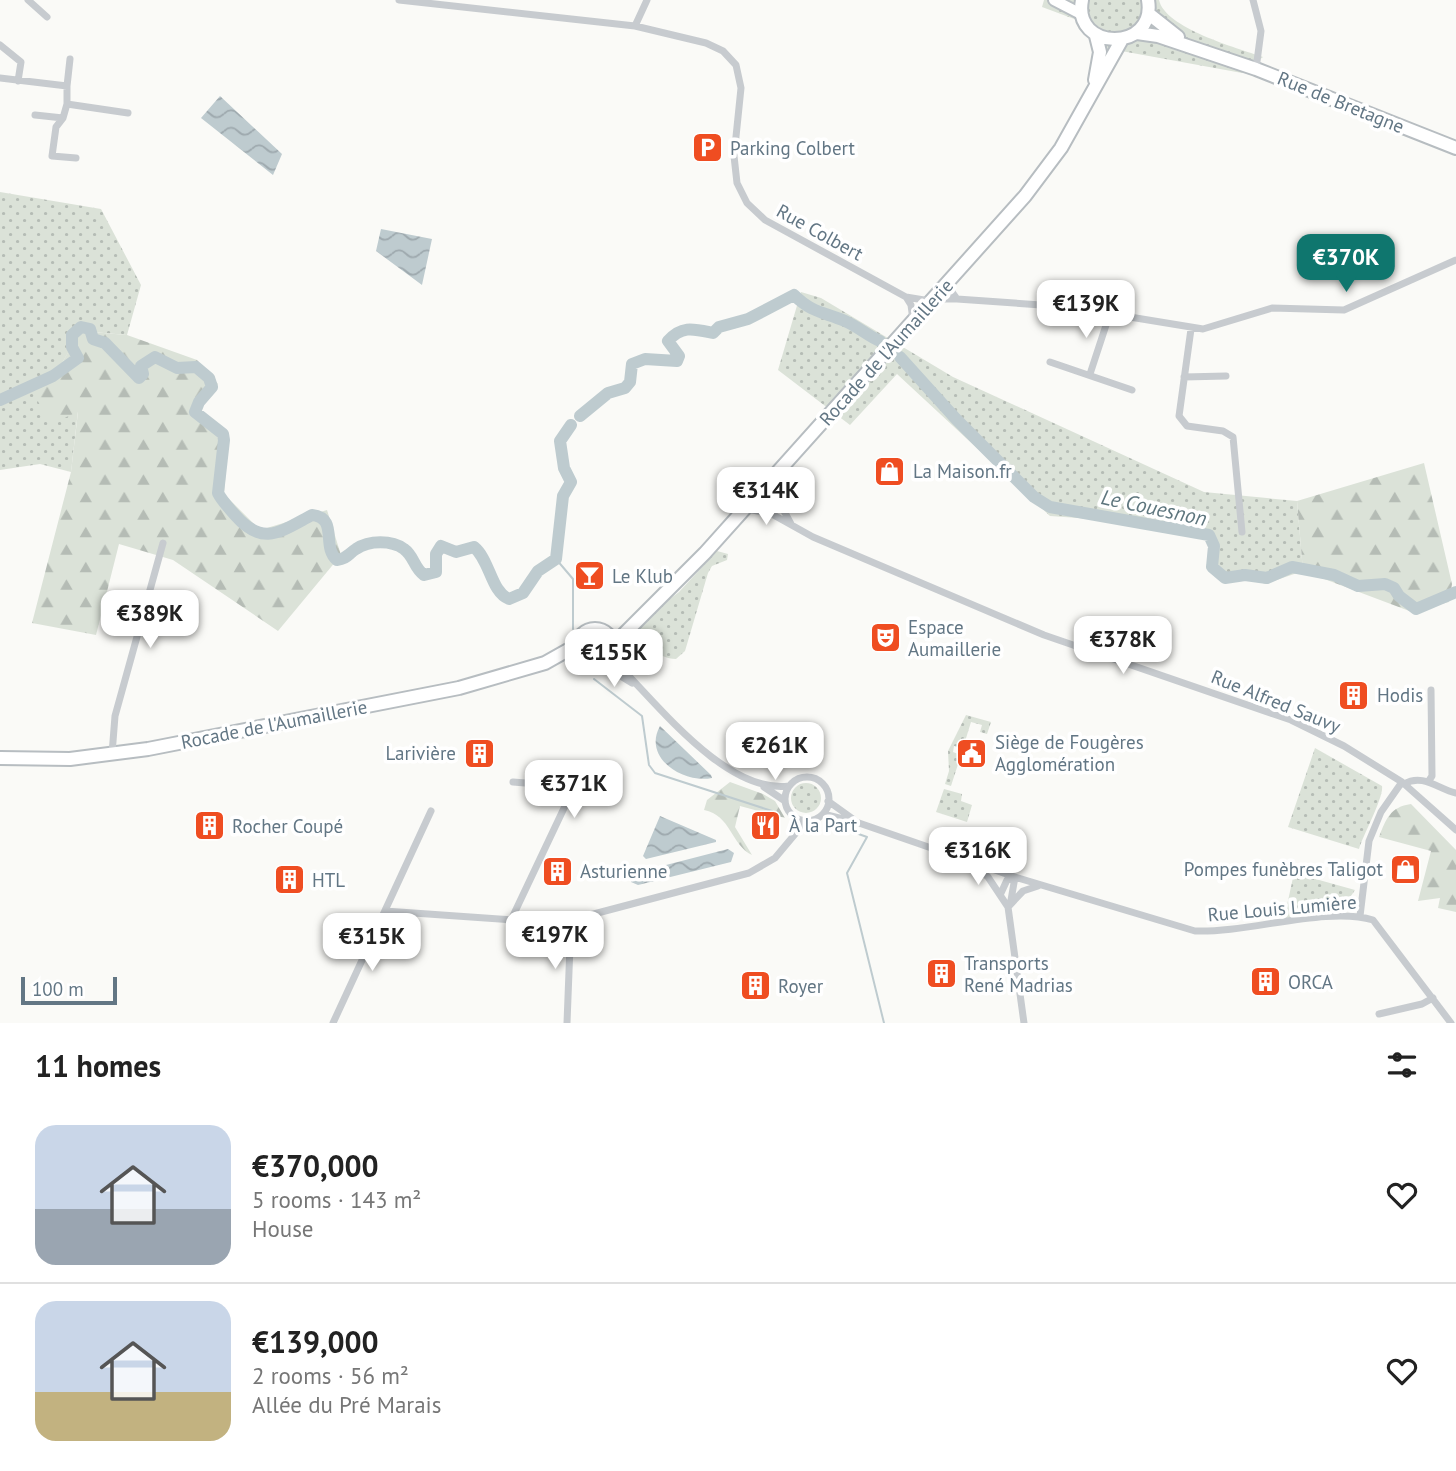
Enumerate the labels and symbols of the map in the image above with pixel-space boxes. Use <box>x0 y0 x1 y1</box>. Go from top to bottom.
street label: Rue de Bretagne <box>1274 66 1408 138</box>
parking icon: Parking Colbert <box>690 131 724 165</box>
place label: Parking Colbert <box>730 136 856 160</box>
street label: Rue Colbert <box>772 198 868 266</box>
pin: €370K <box>1297 234 1395 294</box>
street label: Rocade de l'Aumaillerie <box>814 274 958 430</box>
pin: €139K <box>1037 280 1135 340</box>
shop icon: La Maison.fr <box>873 454 907 488</box>
place label: La Maison.fr <box>913 459 1012 483</box>
pin: €314K <box>717 468 815 527</box>
water label: Le Couesnon <box>1099 483 1209 532</box>
bar icon: Le Klub <box>572 559 606 593</box>
place label: Le Klub <box>612 564 673 588</box>
pin: €389K <box>101 590 199 650</box>
place label: Espace Aumaillerie <box>908 615 1001 661</box>
pin: €378K <box>1074 616 1172 676</box>
theatre icon: Espace Aumaillerie <box>868 621 902 655</box>
pin: €155K <box>565 630 663 689</box>
street label: Rue Alfred Sauvy <box>1208 664 1344 738</box>
building icon: Hodis <box>1337 678 1371 712</box>
place label: Hodis <box>1377 683 1423 707</box>
street label: Rocade de l'Aumaillerie <box>179 694 369 754</box>
pin: €261K <box>726 722 824 782</box>
place label: Siège de Fougères Agglomération <box>995 730 1144 776</box>
building icon: Larivière <box>462 736 496 770</box>
public building icon: Siège de Fougères Agglomération <box>955 736 989 770</box>
place label: Larivière <box>386 741 456 765</box>
pin: €371K <box>525 760 623 820</box>
restaurant icon: À la Part <box>749 808 783 842</box>
building icon: Rocher Coupé <box>192 809 226 843</box>
place label: À la Part <box>789 813 858 837</box>
place label: Rocher Coupé <box>232 814 343 838</box>
pin: €316K <box>929 828 1027 887</box>
shop icon: Pompes funèbres Taligot <box>1389 852 1423 886</box>
building icon: Asturienne <box>540 854 574 888</box>
place label: Pompes funèbres Taligot <box>1184 857 1384 881</box>
place label: Asturienne <box>580 859 667 883</box>
building icon: HTL <box>272 863 306 897</box>
place label: HTL <box>312 868 345 892</box>
street label: Rue Louis Lumière <box>1207 890 1357 926</box>
pin: €197K <box>506 912 604 971</box>
pin: €315K <box>323 914 421 973</box>
place label: Transports René Madrias <box>964 951 1073 997</box>
building icon: Transports René Madrias <box>924 957 958 991</box>
building icon: ORCA <box>1248 965 1282 999</box>
building icon: Royer <box>738 969 772 1003</box>
place label: ORCA <box>1288 970 1333 994</box>
scale bar <box>21 974 117 1006</box>
place label: Royer <box>778 974 824 998</box>

